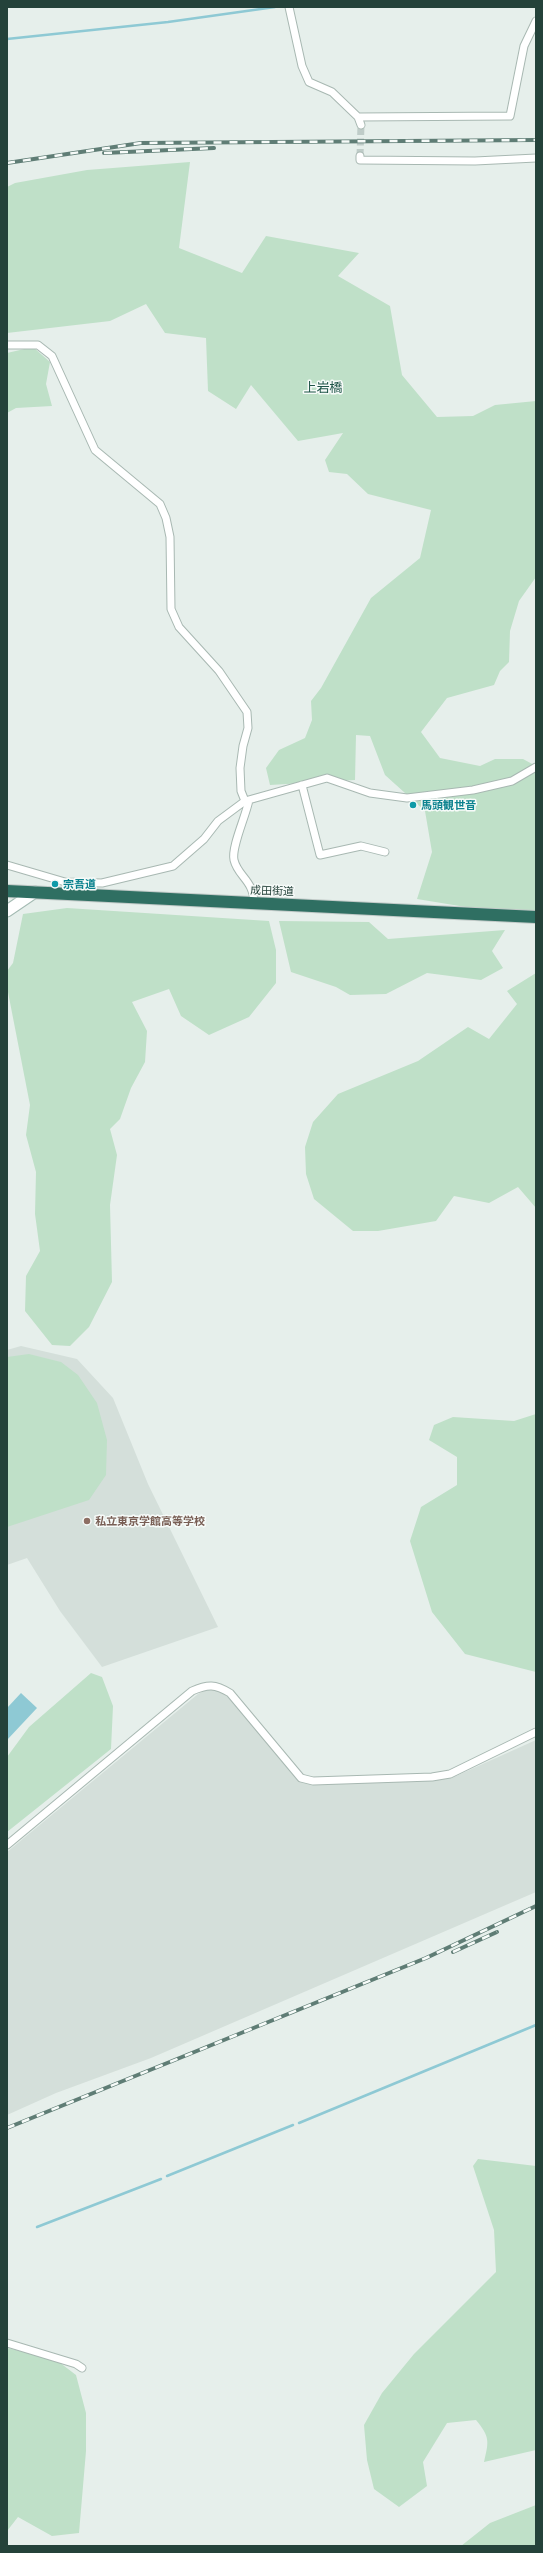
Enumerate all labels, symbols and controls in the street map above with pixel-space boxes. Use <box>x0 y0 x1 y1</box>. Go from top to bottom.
district label: 上岩橋 <box>304 380 342 396</box>
place label: 馬頭観世音 <box>421 798 476 812</box>
marker: 馬頭観世音 <box>408 800 418 810</box>
place label: 宗吾道 <box>63 877 96 891</box>
marker: 宗吾道 <box>50 879 60 889</box>
street label: 成田街道 <box>250 884 294 898</box>
place label: 私立東京学館高等学校 <box>95 1514 205 1528</box>
marker: 私立東京学館高等学校 <box>82 1516 92 1526</box>

